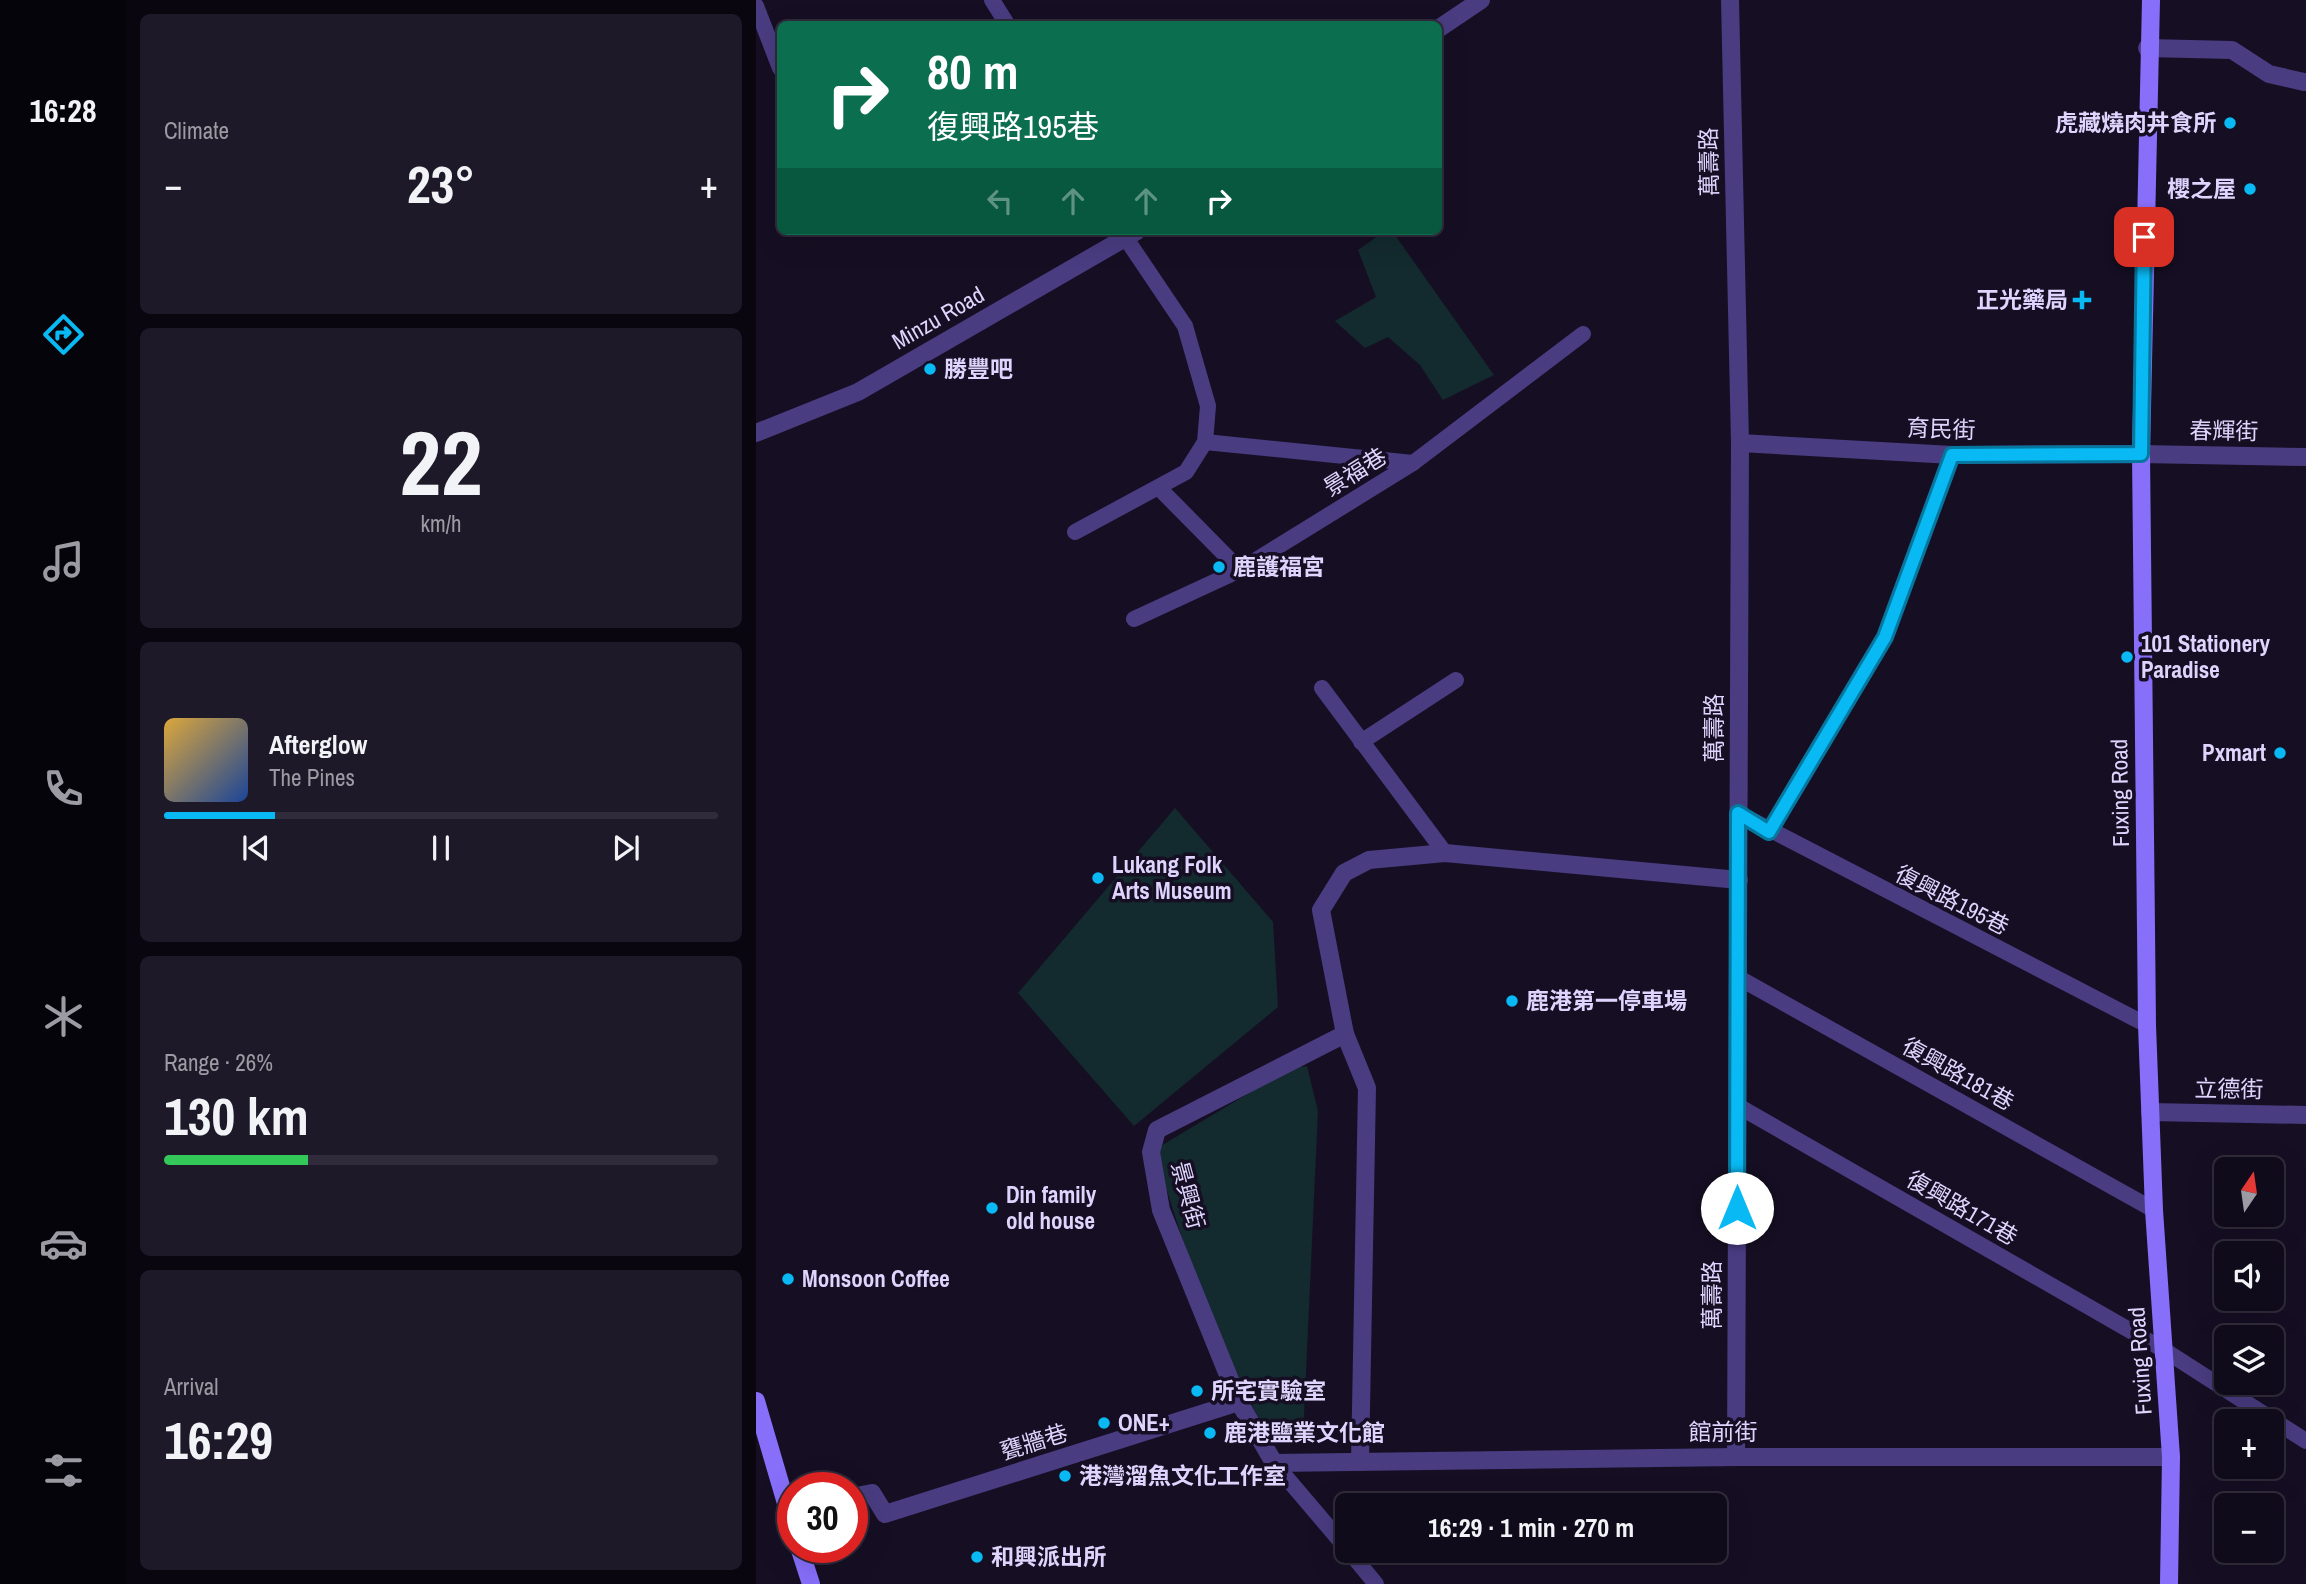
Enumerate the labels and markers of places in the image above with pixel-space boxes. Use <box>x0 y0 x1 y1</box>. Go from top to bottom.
place label: 虎藏燒肉丼食所 <box>2055 107 2216 138</box>
marker: 虎藏燒肉丼食所 <box>2222 115 2238 131</box>
place label: 櫻之屋 <box>2167 173 2236 204</box>
marker: 櫻之屋 <box>2242 181 2258 197</box>
pin <box>2114 207 2174 267</box>
place label: 正光藥局 <box>1976 284 2068 315</box>
marker: 正光藥局 <box>2074 292 2090 308</box>
place label: 勝豐吧 <box>944 353 1013 384</box>
marker: 勝豐吧 <box>922 361 938 377</box>
place label: 鹿護福宮 <box>1233 551 1325 582</box>
marker: 鹿護福宮 <box>1211 559 1227 575</box>
place label: 101 Stationery Paradise <box>2141 628 2270 685</box>
marker: 101 Stationery Paradise <box>2119 649 2135 665</box>
place label: Pxmart <box>2202 737 2266 768</box>
marker: Pxmart <box>2272 745 2288 761</box>
place label: Lukang Folk Arts Museum <box>1112 849 1231 906</box>
marker: Lukang Folk Arts Museum <box>1090 870 1106 886</box>
place label: 鹿港第一停車場 <box>1526 985 1687 1016</box>
marker: 鹿港第一停車場 <box>1504 993 1520 1009</box>
place label: Din family old house <box>1006 1179 1097 1236</box>
marker: Din family old house <box>984 1200 1000 1216</box>
place label: Monsoon Coffee <box>802 1263 950 1294</box>
marker: Monsoon Coffee <box>780 1271 796 1287</box>
place label: 所宅實驗室 <box>1211 1375 1326 1406</box>
marker: 所宅實驗室 <box>1189 1383 1205 1399</box>
place label: ONE+ <box>1118 1407 1170 1438</box>
marker: ONE+ <box>1096 1415 1112 1431</box>
place label: 鹿港鹽業文化館 <box>1224 1417 1385 1448</box>
marker: 鹿港鹽業文化館 <box>1202 1425 1218 1441</box>
place label: 港灣溜魚文化工作室 <box>1079 1460 1286 1491</box>
marker: 港灣溜魚文化工作室 <box>1057 1468 1073 1484</box>
place label: 和興派出所 <box>991 1541 1106 1572</box>
marker: 和興派出所 <box>969 1549 985 1565</box>

